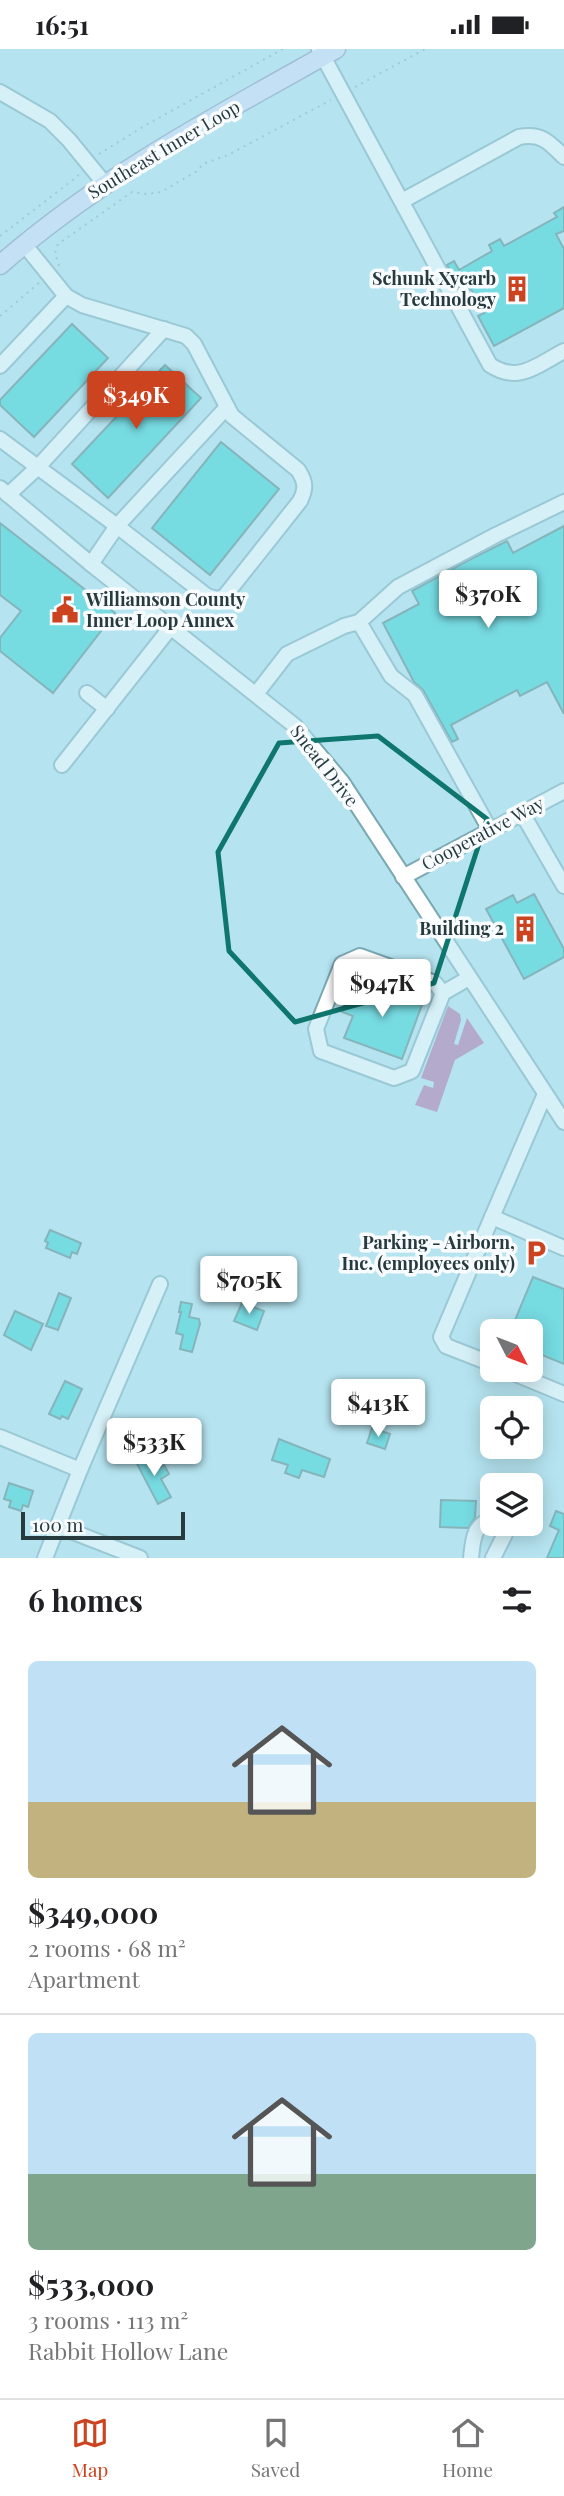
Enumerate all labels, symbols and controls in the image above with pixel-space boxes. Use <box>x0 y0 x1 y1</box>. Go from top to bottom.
text: 16:51 <box>35 7 89 42</box>
street label: Southeast Inner Loop <box>83 94 244 204</box>
place label: Schunk Xycarb Technology <box>372 266 497 311</box>
building icon: Schunk Xycarb Technology <box>502 274 532 304</box>
pin: $349K <box>87 371 185 431</box>
text: $349K <box>103 378 169 409</box>
pin: $370K <box>439 571 537 630</box>
text: $370K <box>455 577 521 608</box>
place label: Williamson County Inner Loop Annex <box>85 587 246 632</box>
public building icon: Williamson County Inner Loop Annex <box>50 595 80 625</box>
street label: Snead Drive <box>285 720 364 811</box>
street label: Cooperative Way <box>417 791 548 875</box>
building icon: Building 2 <box>510 914 540 944</box>
place label: Building 2 <box>419 916 504 940</box>
pin: $947K <box>333 960 431 1019</box>
text: $947K <box>350 966 414 997</box>
place label: Parking - Airborn, Inc. (employees only) <box>341 1230 515 1275</box>
parking icon: Parking - Airborn, Inc. (employees only) <box>521 1238 551 1268</box>
pin: $705K <box>200 1257 298 1316</box>
text: $705K <box>216 1263 282 1294</box>
north arrow <box>480 1319 542 1383</box>
map controls <box>480 1319 543 1536</box>
pin: $413K <box>329 1379 427 1439</box>
text: $413K <box>347 1386 409 1417</box>
button: locate <box>480 1396 543 1459</box>
pin: $533K <box>105 1419 203 1478</box>
text: $533K <box>123 1425 185 1456</box>
button: layers <box>480 1473 543 1536</box>
scale bar <box>21 1509 186 1541</box>
text: 100 m <box>32 1511 83 1537</box>
text: 6 homes <box>28 1580 143 1620</box>
icon: filters <box>498 1581 536 1619</box>
icon: home <box>219 1707 345 1833</box>
text: $349,000 <box>28 1892 158 1932</box>
text: 2 rooms · 68 m² <box>28 1932 186 1963</box>
text: Apartment <box>28 1963 140 1994</box>
icon: home <box>219 2079 345 2205</box>
text: $533,000 <box>28 2264 154 2304</box>
text: 3 rooms · 113 m² <box>28 2304 188 2335</box>
text: Rabbit Hollow Lane <box>28 2335 228 2366</box>
tab: Map <box>71 2414 109 2482</box>
tab: Saved <box>251 2414 300 2482</box>
tab: Home <box>442 2414 493 2482</box>

